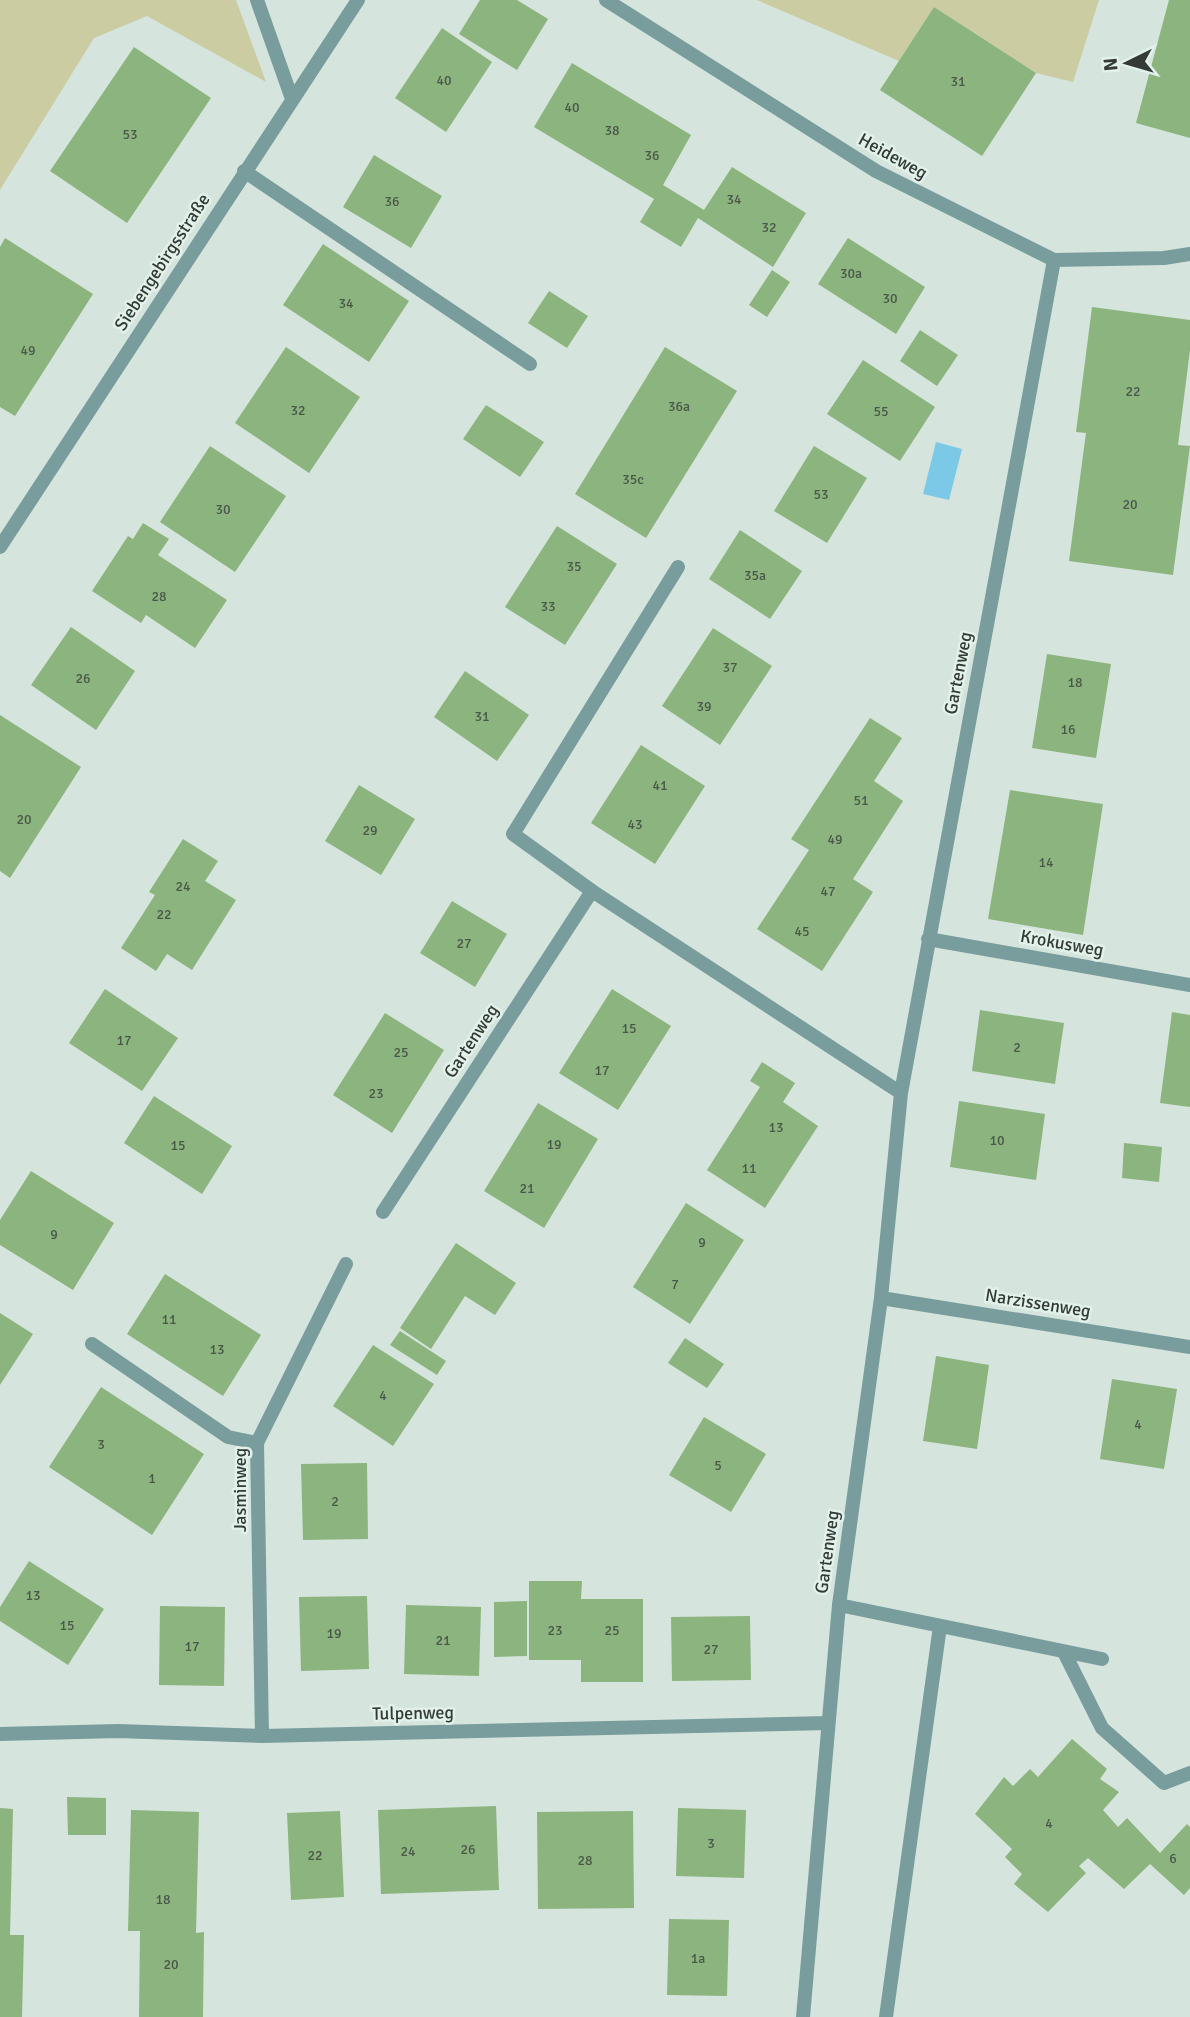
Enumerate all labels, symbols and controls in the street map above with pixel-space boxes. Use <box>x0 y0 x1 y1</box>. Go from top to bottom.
north arrow <box>1092 28 1162 98</box>
text: N <box>1099 57 1124 72</box>
house number: 40 <box>436 72 452 89</box>
house number: 31 <box>950 73 966 90</box>
house number: 40 <box>564 99 580 116</box>
house number: 38 <box>604 122 620 139</box>
house number: 53 <box>122 126 138 143</box>
street label: Heideweg <box>855 128 931 184</box>
house number: 36 <box>644 147 660 164</box>
street label: Siebengebirgsstraße <box>109 189 215 335</box>
house number: 34 <box>726 191 742 208</box>
house number: 36 <box>384 193 400 210</box>
house number: 32 <box>761 219 777 236</box>
house number: 30a <box>840 265 862 282</box>
house number: 30 <box>882 290 898 307</box>
house number: 34 <box>338 295 354 312</box>
house number: 49 <box>20 342 36 359</box>
house number: 22 <box>1125 383 1141 400</box>
house number: 36a <box>668 398 690 415</box>
house number: 32 <box>290 402 306 419</box>
house number: 55 <box>873 403 889 420</box>
house number: 35c <box>622 471 644 488</box>
house number: 53 <box>813 486 829 503</box>
house number: 20 <box>1122 496 1138 513</box>
house number: 30 <box>215 501 231 518</box>
house number: 35 <box>566 558 582 575</box>
house number: 35a <box>744 567 766 584</box>
house number: 28 <box>151 588 167 605</box>
house number: 33 <box>540 598 556 615</box>
street label: Gartenweg <box>939 630 977 716</box>
house number: 37 <box>722 659 738 676</box>
house number: 26 <box>75 670 91 687</box>
house number: 18 <box>1067 674 1083 691</box>
house number: 39 <box>696 698 712 715</box>
house number: 31 <box>474 708 490 725</box>
house number: 16 <box>1060 721 1076 738</box>
house number: 41 <box>652 777 668 794</box>
house number: 51 <box>853 792 869 809</box>
house number: 20 <box>16 811 32 828</box>
house number: 43 <box>627 816 643 833</box>
house number: 29 <box>362 822 378 839</box>
house number: 49 <box>827 831 843 848</box>
house number: 14 <box>1038 854 1054 871</box>
house number: 24 <box>175 878 191 895</box>
house number: 47 <box>820 883 836 900</box>
house number: 22 <box>156 906 172 923</box>
house number: 45 <box>794 923 810 940</box>
street label: Krokusweg <box>1019 925 1105 961</box>
house number: 27 <box>456 935 472 952</box>
street label: Gartenweg <box>439 1000 503 1082</box>
house number: 15 <box>621 1020 637 1037</box>
house number: 17 <box>116 1032 132 1049</box>
house number: 2 <box>1013 1039 1021 1056</box>
house number: 25 <box>393 1044 409 1061</box>
house number: 17 <box>594 1062 610 1079</box>
house number: 23 <box>368 1085 384 1102</box>
house number: 13 <box>768 1119 784 1136</box>
house number: 10 <box>989 1132 1005 1149</box>
house number: 19 <box>546 1136 562 1153</box>
house number: 15 <box>170 1137 186 1154</box>
house number: 11 <box>741 1160 757 1177</box>
house number: 21 <box>519 1180 535 1197</box>
house number: 9 <box>50 1226 58 1243</box>
house number: 9 <box>698 1234 706 1251</box>
house number: 7 <box>671 1276 679 1293</box>
street label: Narzissenweg <box>984 1284 1092 1322</box>
house number: 11 <box>161 1311 177 1328</box>
house number: 13 <box>209 1341 225 1358</box>
house number: 4 <box>379 1387 387 1404</box>
house number: 4 <box>1134 1416 1142 1433</box>
house number: 3 <box>97 1436 105 1453</box>
street label: Jasminweg <box>229 1448 251 1532</box>
house number: 5 <box>714 1457 722 1474</box>
house number: 1 <box>148 1470 156 1487</box>
house number: 2 <box>331 1493 339 1510</box>
street label: Gartenweg <box>810 1509 844 1595</box>
house number: 13 <box>25 1587 41 1604</box>
house number: 15 <box>59 1617 75 1634</box>
house number: 23 <box>547 1622 563 1639</box>
house number: 25 <box>604 1622 620 1639</box>
house number: 19 <box>326 1625 342 1642</box>
house number: 21 <box>435 1632 451 1649</box>
house number: 17 <box>184 1638 200 1655</box>
house number: 27 <box>703 1641 719 1658</box>
street label: Tulpenweg <box>372 1701 454 1725</box>
house number: 4 <box>1045 1815 1053 1832</box>
house number: 3 <box>707 1835 715 1852</box>
house number: 26 <box>460 1841 476 1858</box>
house number: 24 <box>400 1843 416 1860</box>
house number: 22 <box>307 1847 323 1864</box>
house number: 6 <box>1169 1850 1177 1867</box>
house number: 28 <box>577 1852 593 1869</box>
house number: 18 <box>155 1891 171 1908</box>
house number: 1a <box>691 1950 705 1967</box>
house number: 20 <box>163 1956 179 1973</box>

